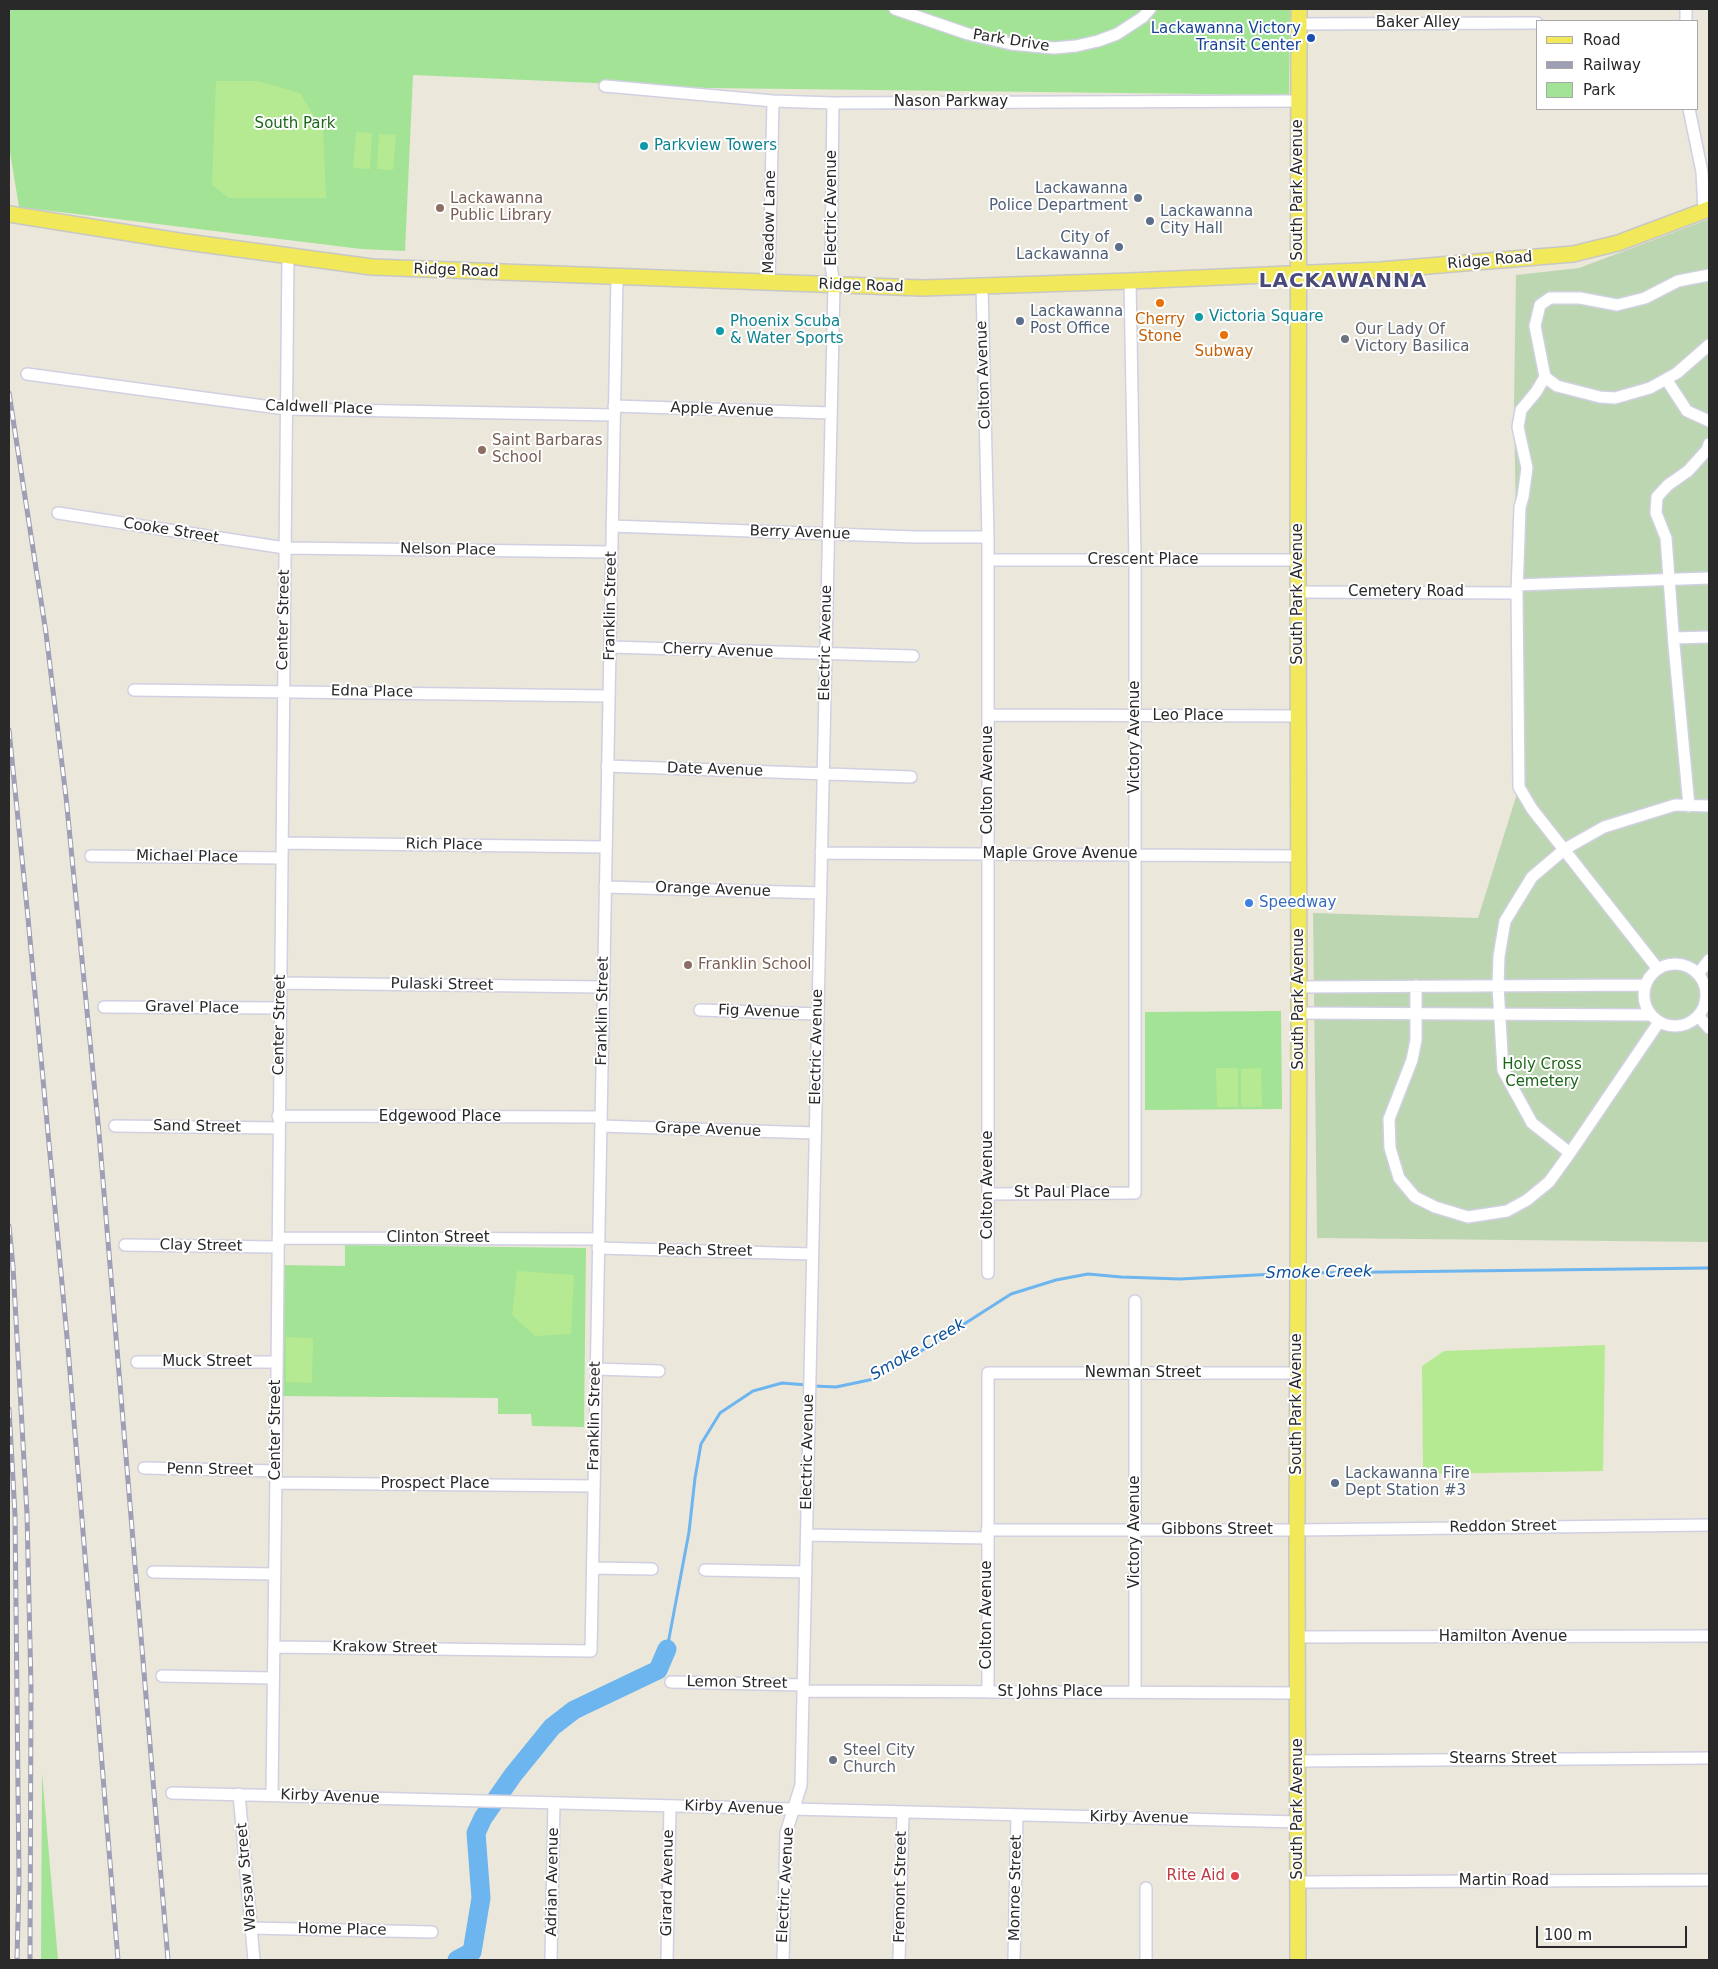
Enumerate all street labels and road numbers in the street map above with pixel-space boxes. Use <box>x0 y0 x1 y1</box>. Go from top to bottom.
street label: Baker Alley <box>1376 14 1460 32</box>
street label: Park Drive <box>971 26 1051 56</box>
street label: Nason Parkway <box>894 93 1008 111</box>
street label: South Park Avenue <box>1289 119 1307 261</box>
street label: Electric Avenue <box>823 150 841 266</box>
street label: Meadow Lane <box>760 170 780 274</box>
street label: Ridge Road <box>1447 248 1533 274</box>
street label: Ridge Road <box>413 261 499 281</box>
street label: Ridge Road <box>818 276 904 296</box>
street label: Colton Avenue <box>973 320 995 430</box>
street label: Caldwell Place <box>265 397 373 419</box>
street label: Apple Avenue <box>670 399 774 421</box>
street label: Cooke Street <box>122 515 220 547</box>
street label: Berry Avenue <box>749 522 851 544</box>
street label: South Park Avenue <box>1289 523 1307 665</box>
street label: Nelson Place <box>400 540 496 560</box>
street label: Franklin Street <box>601 551 621 661</box>
street label: Crescent Place <box>1088 551 1198 569</box>
street label: Center Street <box>274 569 294 671</box>
street label: Cemetery Road <box>1348 583 1464 601</box>
street label: Electric Avenue <box>816 585 836 701</box>
street label: Cherry Avenue <box>662 640 774 662</box>
street label: Victory Avenue <box>1126 681 1144 793</box>
street label: Edna Place <box>331 682 413 702</box>
street label: Leo Place <box>1152 707 1224 725</box>
street label: Colton Avenue <box>979 726 997 834</box>
street label: Date Avenue <box>667 759 763 781</box>
street label: Rich Place <box>405 835 483 855</box>
street label: Maple Grove Avenue <box>982 845 1138 863</box>
street label: Michael Place <box>136 847 238 867</box>
street label: Orange Avenue <box>655 879 771 901</box>
street label: South Park Avenue <box>1290 928 1308 1070</box>
street label: Franklin Street <box>593 956 613 1066</box>
street label: Center Street <box>270 974 290 1076</box>
street label: Pulaski Street <box>391 975 493 995</box>
street label: Electric Avenue <box>807 989 827 1105</box>
street label: Gravel Place <box>145 998 239 1018</box>
street label: Fig Avenue <box>718 1002 800 1022</box>
street label: Edgewood Place <box>379 1108 501 1126</box>
street label: Sand Street <box>153 1117 241 1137</box>
street label: Grape Avenue <box>655 1119 761 1141</box>
street label: Colton Avenue <box>979 1131 997 1239</box>
street label: St Paul Place <box>1014 1184 1110 1202</box>
street label: Clinton Street <box>386 1229 490 1247</box>
street label: Clay Street <box>159 1236 243 1256</box>
street label: Peach Street <box>657 1241 753 1261</box>
street label: South Park Avenue <box>1288 1333 1306 1475</box>
street label: Muck Street <box>162 1353 252 1371</box>
street label: Franklin Street <box>585 1361 605 1471</box>
street label: Newman Street <box>1085 1364 1201 1382</box>
street label: Center Street <box>267 1380 285 1480</box>
street label: Electric Avenue <box>798 1394 818 1510</box>
street label: Penn Street <box>166 1460 254 1480</box>
street label: Prospect Place <box>380 1475 490 1493</box>
street label: Victory Avenue <box>1126 1476 1144 1588</box>
street label: Reddon Street <box>1449 1517 1557 1537</box>
street label: Gibbons Street <box>1161 1521 1273 1539</box>
street label: Colton Avenue <box>978 1561 996 1669</box>
street label: Hamilton Avenue <box>1439 1628 1567 1646</box>
street label: Krakow Street <box>332 1638 438 1658</box>
street label: Lemon Street <box>686 1673 788 1693</box>
street label: St Johns Place <box>997 1683 1103 1701</box>
street label: South Park Avenue <box>1289 1738 1307 1880</box>
street label: Stearns Street <box>1449 1750 1557 1768</box>
street label: Kirby Avenue <box>280 1786 380 1808</box>
street label: Kirby Avenue <box>684 1797 784 1819</box>
street label: Kirby Avenue <box>1089 1808 1189 1828</box>
street label: Warsaw Street <box>233 1822 261 1932</box>
street label: Adrian Avenue <box>543 1827 563 1937</box>
street label: Electric Avenue <box>774 1827 798 1943</box>
street label: Girard Avenue <box>658 1829 678 1937</box>
street label: Fremont Street <box>891 1831 911 1943</box>
street label: Monroe Street <box>1006 1835 1026 1941</box>
street label: Martin Road <box>1459 1872 1549 1890</box>
street label: Home Place <box>297 1920 387 1940</box>

